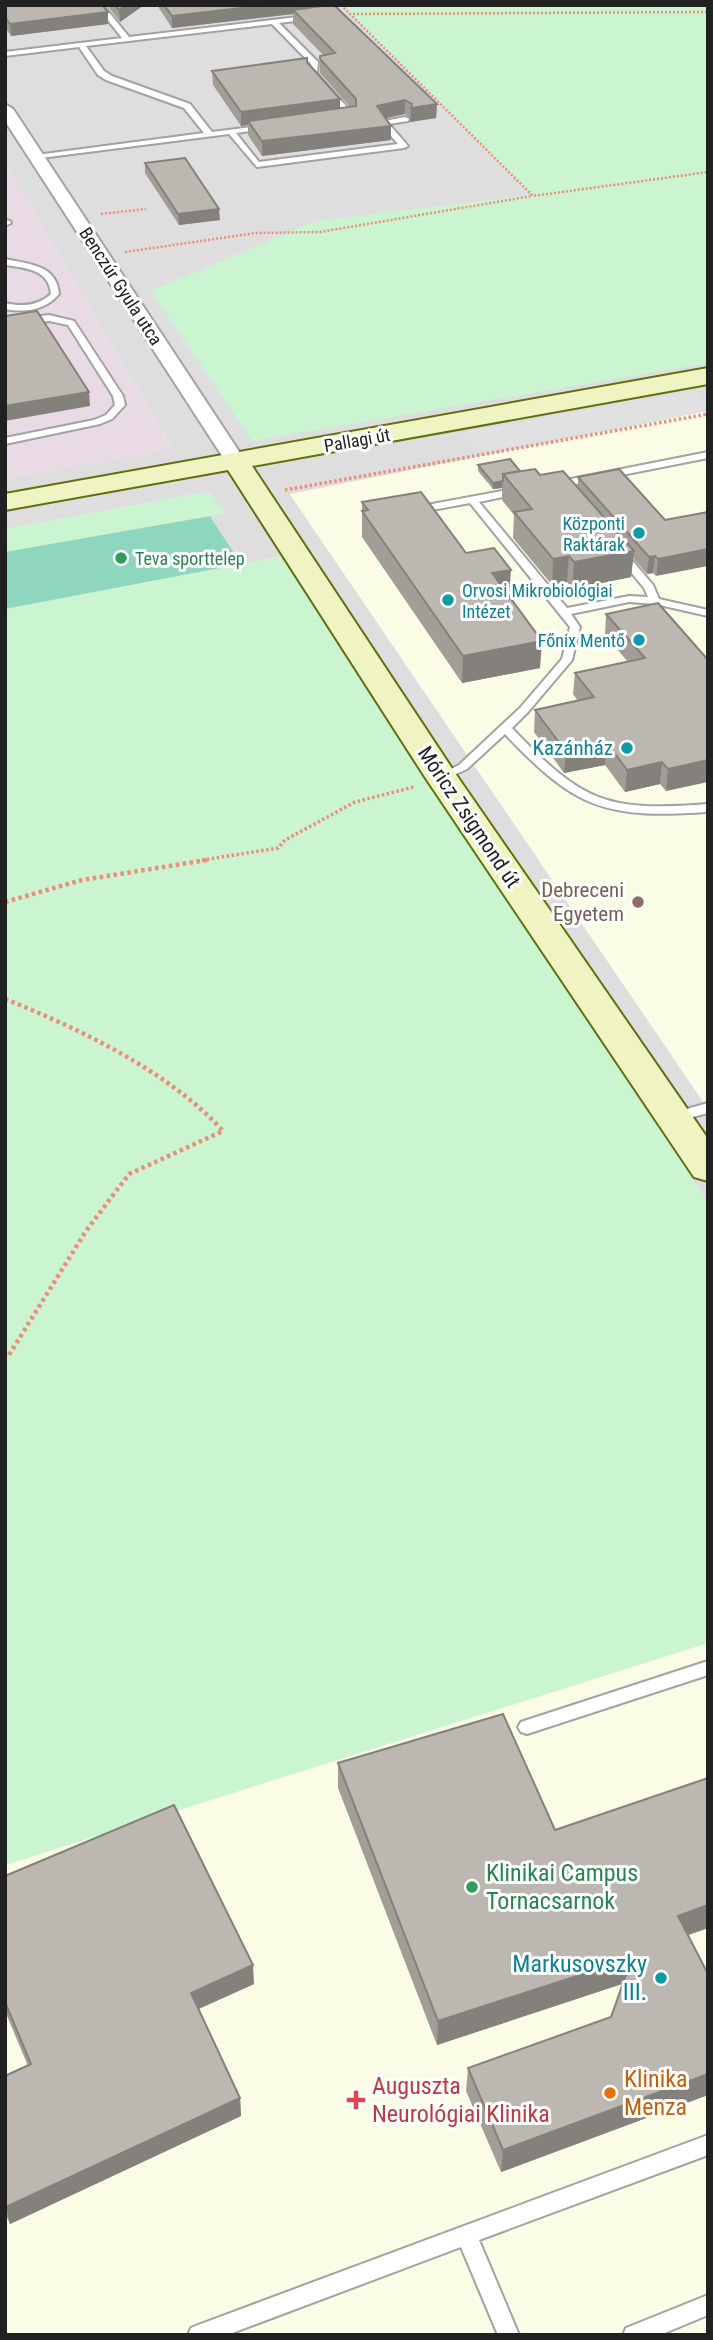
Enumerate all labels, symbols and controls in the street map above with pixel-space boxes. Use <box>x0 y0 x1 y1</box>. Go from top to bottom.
street label: Benczúr Gyula utca <box>75 223 167 349</box>
street label: Pallagi út <box>322 424 392 456</box>
place label: Központi Raktárak <box>563 513 625 555</box>
marker: Központi Raktárak <box>631 525 647 541</box>
place label: Teva sporttelep <box>135 548 245 569</box>
marker: Teva sporttelep <box>113 550 129 566</box>
place label: Orvosi Mikrobiológiai Intézet <box>462 580 613 622</box>
marker: Orvosi Mikrobiológiai Intézet <box>440 592 456 608</box>
place label: Főnix Mentő <box>538 630 625 651</box>
marker: Főnix Mentő <box>631 632 647 648</box>
place label: Kazánház <box>533 736 613 760</box>
marker: Kazánház <box>619 740 635 756</box>
street label: Móricz Zsigmond út <box>413 742 525 892</box>
place label: Debreceni Egyetem <box>541 878 624 926</box>
marker: Debreceni Egyetem <box>630 894 646 910</box>
place label: Klinikai Campus Tornacsarnok <box>486 1859 638 1915</box>
marker: Klinikai Campus Tornacsarnok <box>464 1879 480 1895</box>
place label: Markusovszky III. <box>512 1950 647 2006</box>
marker: Markusovszky III. <box>653 1970 669 1986</box>
place label: Klinika Menza <box>624 2065 688 2121</box>
place label: Auguszta Neurológiai Klinika <box>372 2072 550 2128</box>
marker: Klinika Menza <box>602 2085 618 2101</box>
marker: Auguszta Neurológiai Klinika <box>346 2090 366 2110</box>

